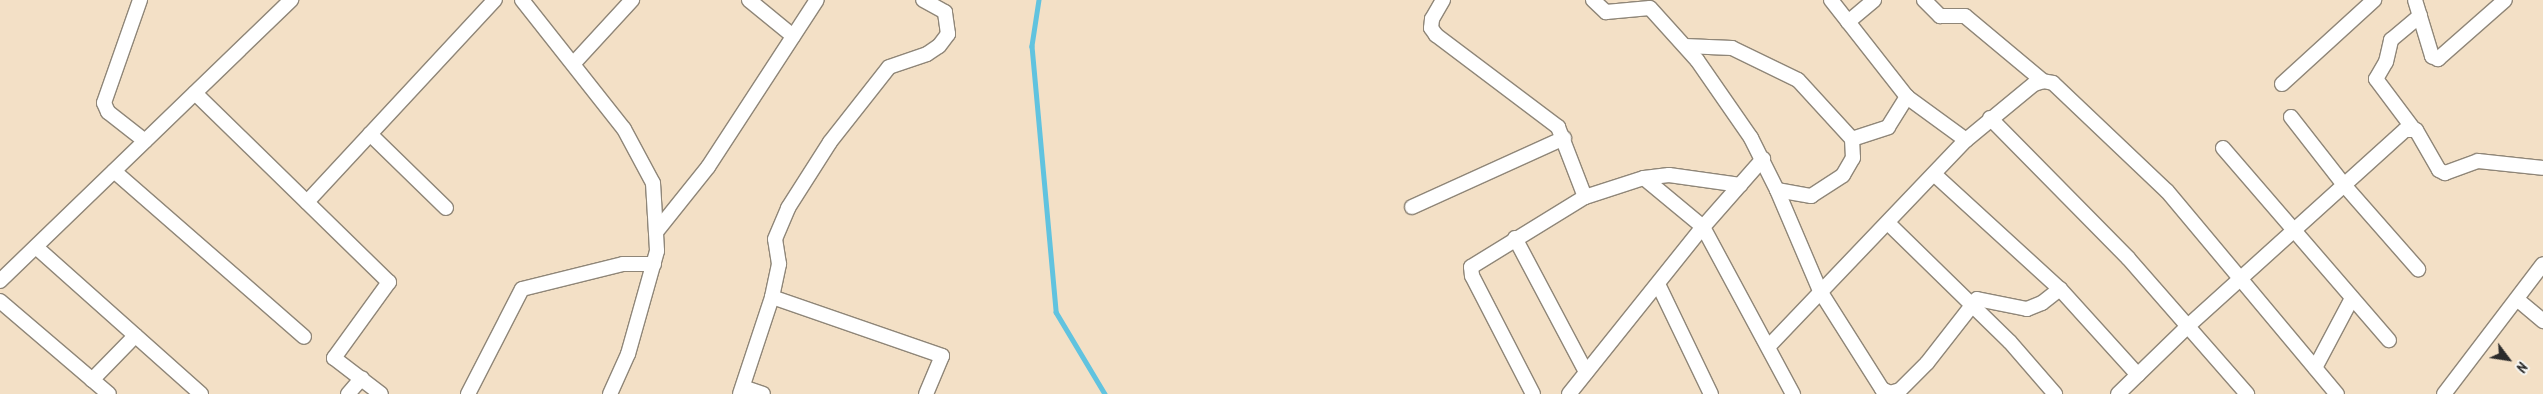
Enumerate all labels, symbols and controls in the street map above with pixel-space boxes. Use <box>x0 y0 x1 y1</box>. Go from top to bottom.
north arrow <box>2483 334 2533 384</box>
text: N <box>2509 357 2533 376</box>

